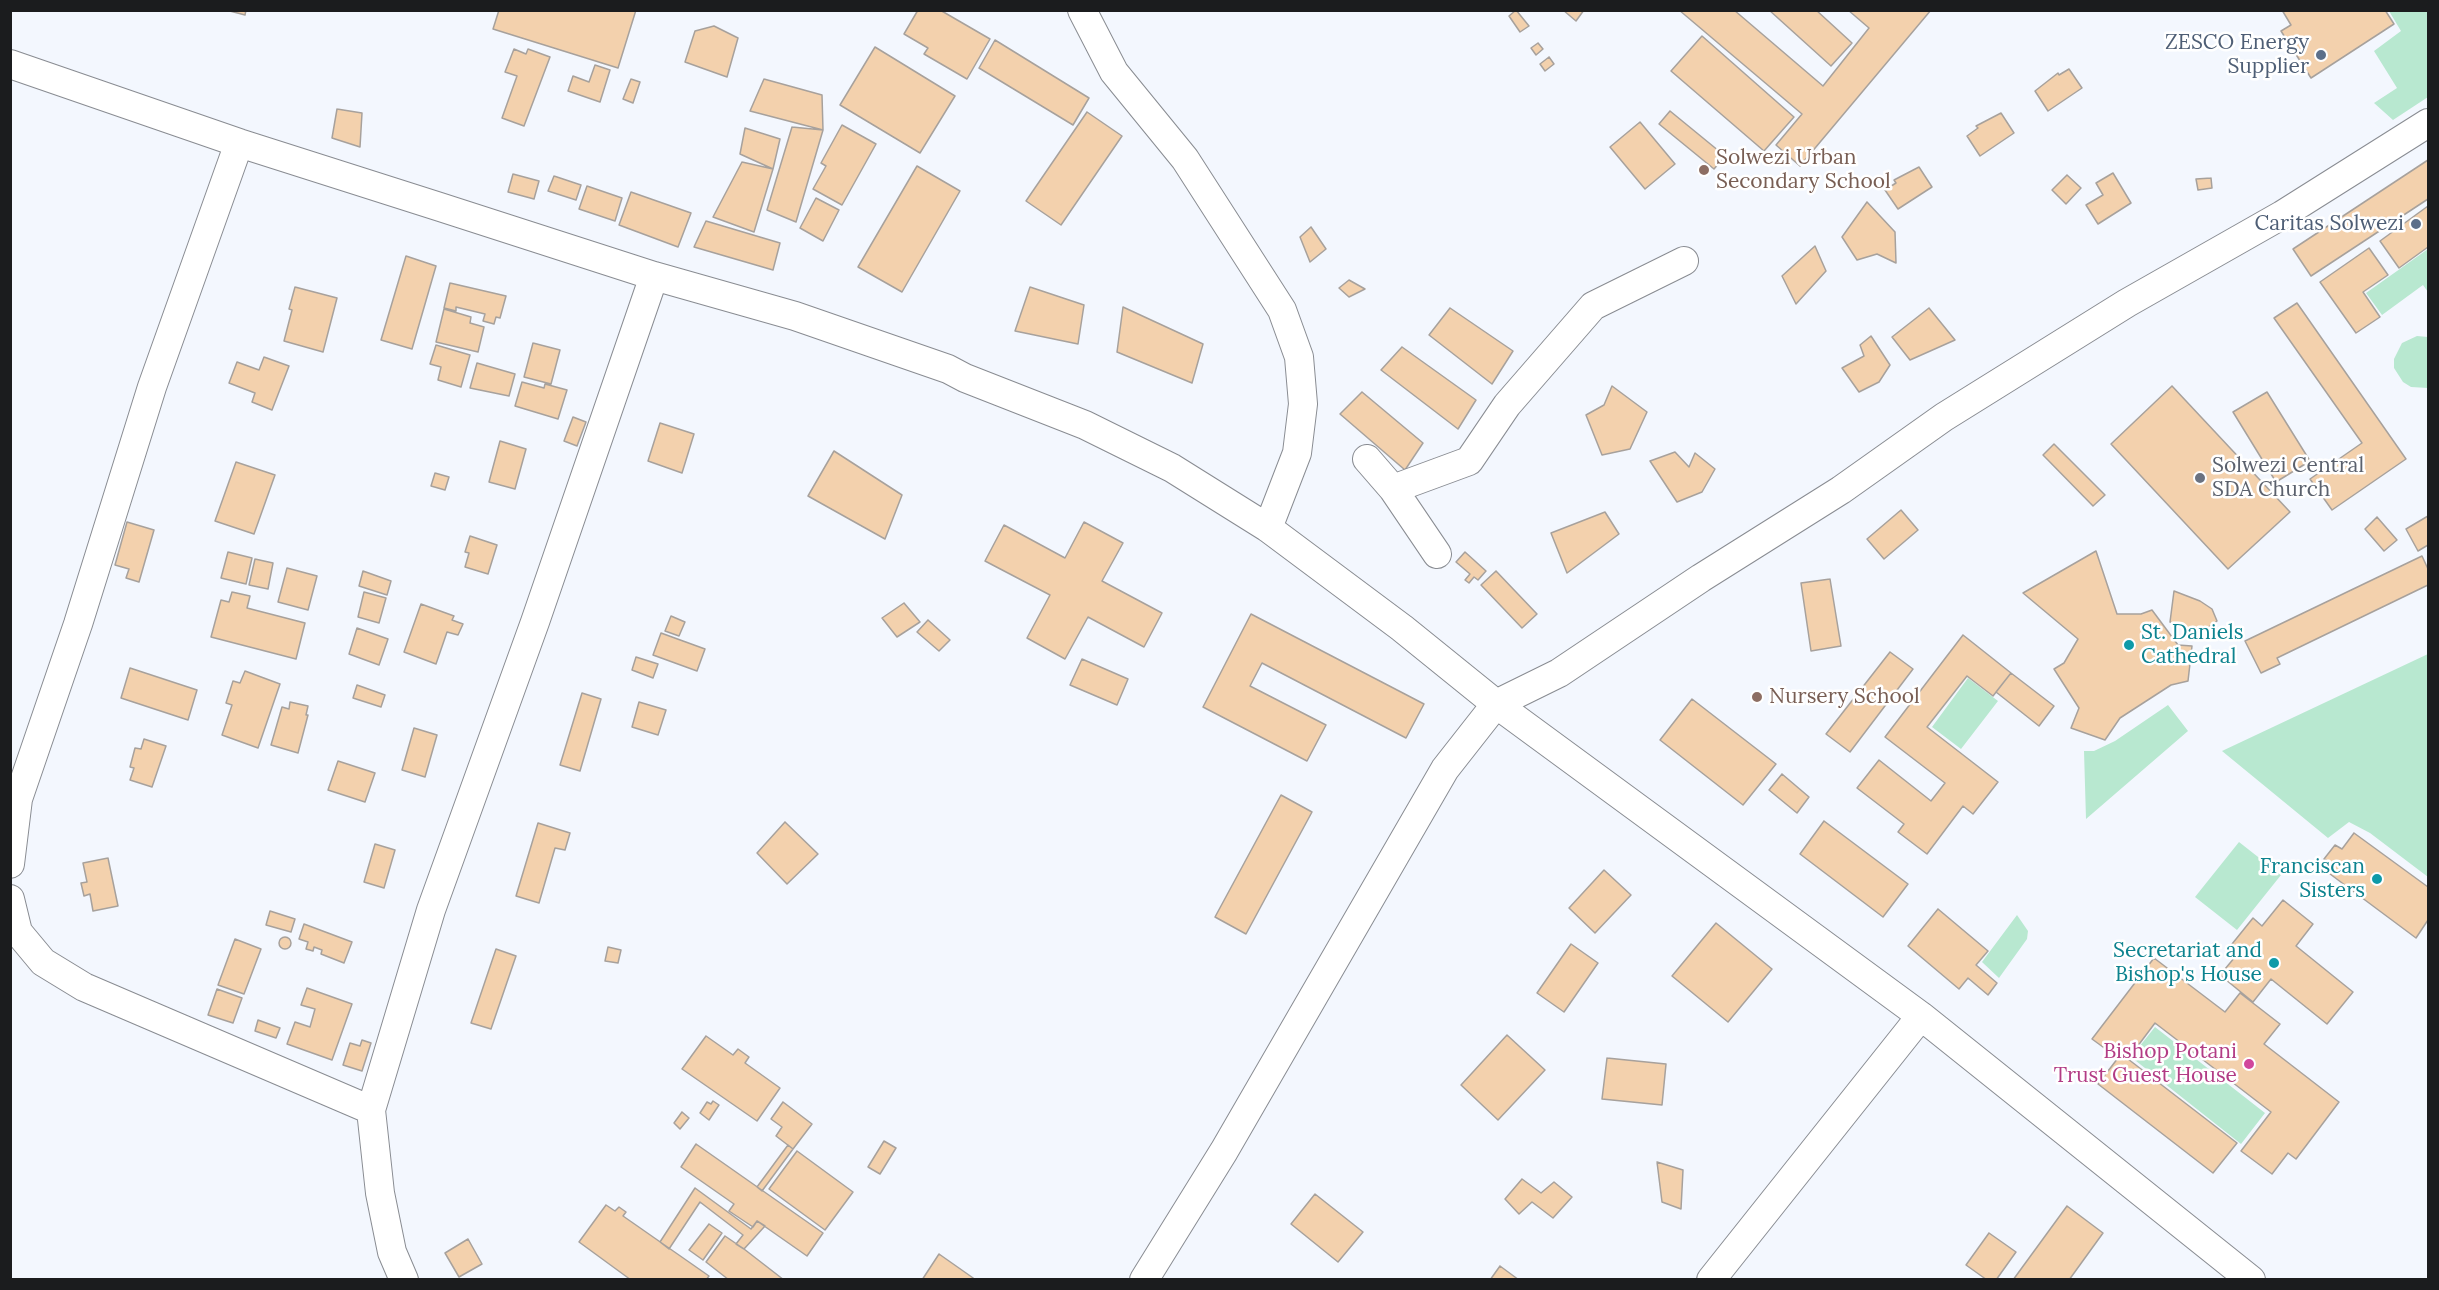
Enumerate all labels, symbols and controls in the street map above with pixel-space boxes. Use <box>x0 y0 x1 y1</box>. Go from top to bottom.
place label: ZESCO Energy Supplier <box>2165 30 2309 80</box>
marker: ZESCO Energy Supplier <box>2314 48 2328 62</box>
place label: Solwezi Urban Secondary School <box>1716 145 1891 195</box>
marker: Solwezi Urban Secondary School <box>1697 163 1711 177</box>
place label: Caritas Solwezi <box>2255 211 2404 237</box>
marker: Caritas Solwezi <box>2409 217 2423 231</box>
place label: Solwezi Central SDA Church <box>2212 453 2364 503</box>
marker: Solwezi Central SDA Church <box>2193 471 2207 485</box>
place label: St. Daniels Cathedral <box>2141 620 2243 670</box>
marker: St. Daniels Cathedral <box>2122 638 2136 652</box>
place label: Nursery School <box>1769 684 1920 710</box>
marker: Nursery School <box>1750 690 1764 704</box>
place label: Franciscan Sisters <box>2260 854 2365 904</box>
marker: Franciscan Sisters <box>2370 872 2384 886</box>
place label: Secretariat and Bishop's House <box>2113 938 2262 988</box>
marker: Secretariat and Bishop's House <box>2267 956 2281 970</box>
place label: Bishop Potani Trust Guest House <box>2054 1039 2237 1089</box>
marker: Bishop Potani Trust Guest House <box>2242 1057 2256 1071</box>

